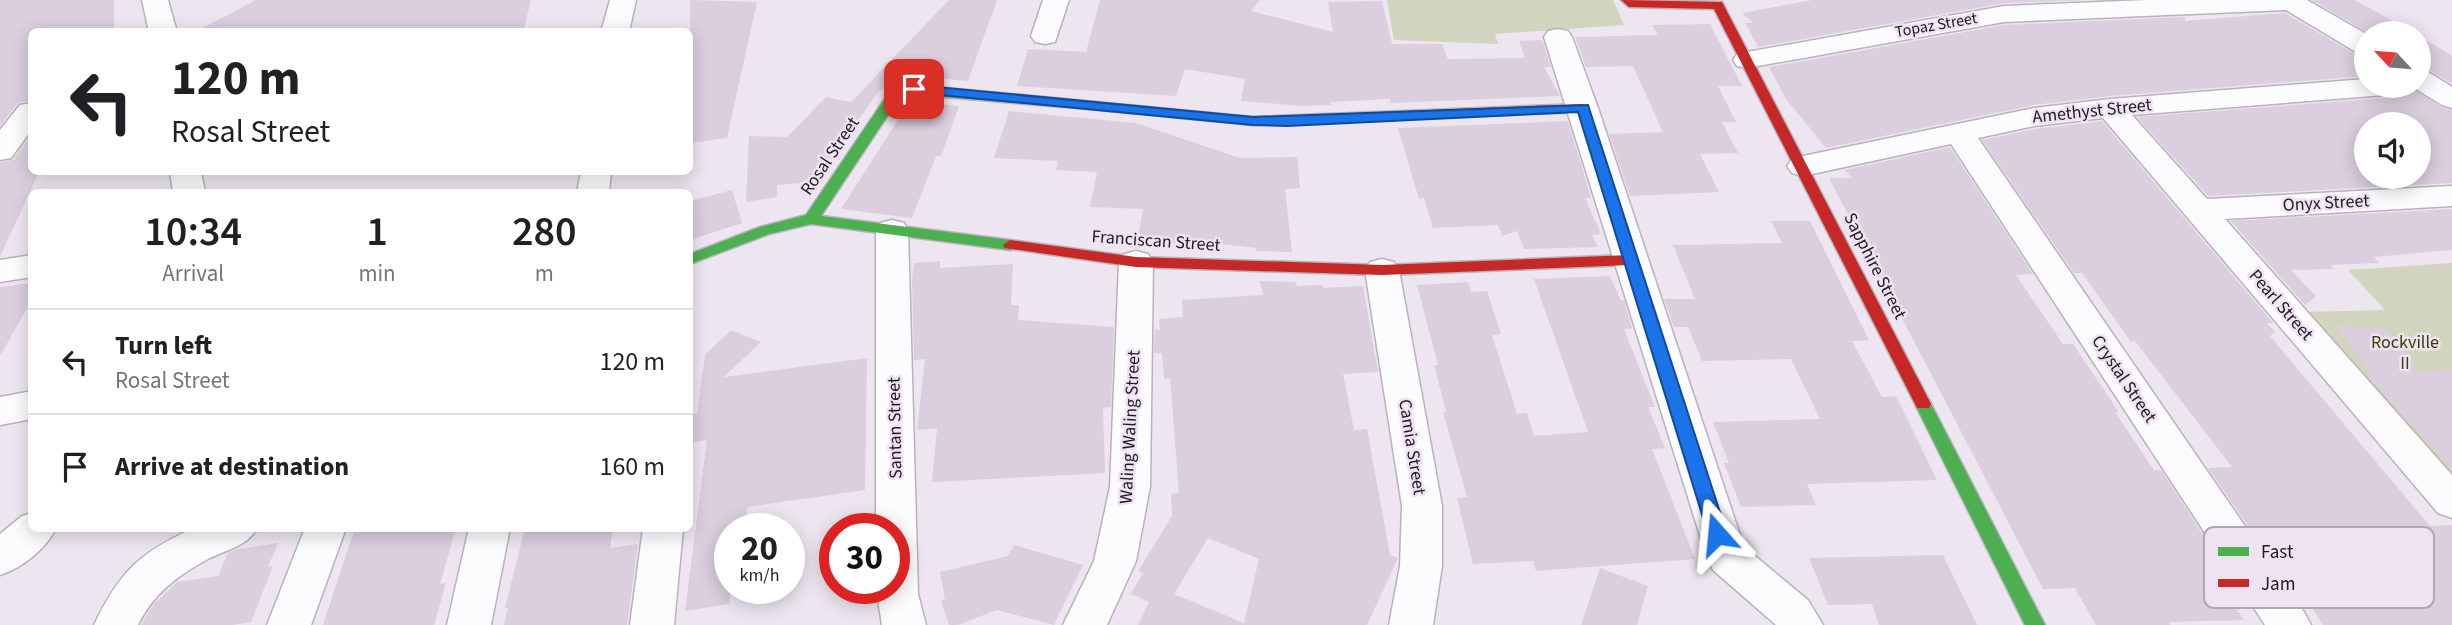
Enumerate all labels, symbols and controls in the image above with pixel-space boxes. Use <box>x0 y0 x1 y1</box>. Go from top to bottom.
street label: Topaz Street <box>1893 7 1979 43</box>
north arrow <box>2354 21 2431 98</box>
map controls <box>2354 21 2431 189</box>
text: 120 m <box>171 44 300 114</box>
icon: left <box>56 56 147 147</box>
pin <box>884 59 944 119</box>
icon: arrive <box>895 70 933 108</box>
street label: Amethyst Street <box>2031 92 2153 130</box>
text: Rosal Street <box>171 109 330 155</box>
street label: Rosal Street <box>795 112 865 200</box>
button: sound <box>2354 112 2431 189</box>
street label: Onyx Street <box>2282 188 2370 218</box>
text: 10:34 <box>144 202 242 262</box>
text: 1 <box>366 202 388 262</box>
text: 280 <box>512 202 577 262</box>
street label: Sapphire Street <box>1837 208 1913 324</box>
street label: Franciscan Street <box>1091 224 1221 258</box>
text: Arrival <box>162 257 224 290</box>
text: min <box>358 257 396 290</box>
text: m <box>535 257 554 290</box>
street label: Pearl Street <box>2243 264 2319 346</box>
text: Turn left <box>115 327 212 364</box>
street label: Crystal Street <box>2085 330 2163 428</box>
park label: Rockville II <box>2371 330 2439 376</box>
icon: left <box>56 343 94 381</box>
text: 120 m <box>599 343 665 380</box>
street label: Waling Waling Street <box>1113 349 1147 505</box>
text: Rosal Street <box>115 364 230 397</box>
street label: Santan Street <box>882 377 908 479</box>
street label: Camia Street <box>1392 397 1432 497</box>
icon: arrive <box>56 448 94 486</box>
text: Arrive at destination <box>115 448 349 485</box>
text: 160 m <box>599 448 665 485</box>
position arrow <box>1680 497 1754 571</box>
speed limit sign: 30 <box>819 513 910 604</box>
text: 20 <box>741 524 778 574</box>
legend <box>2204 527 2434 608</box>
text: Fast <box>2261 539 2294 566</box>
text: km/h <box>740 563 779 588</box>
text: Jam <box>2261 571 2295 598</box>

